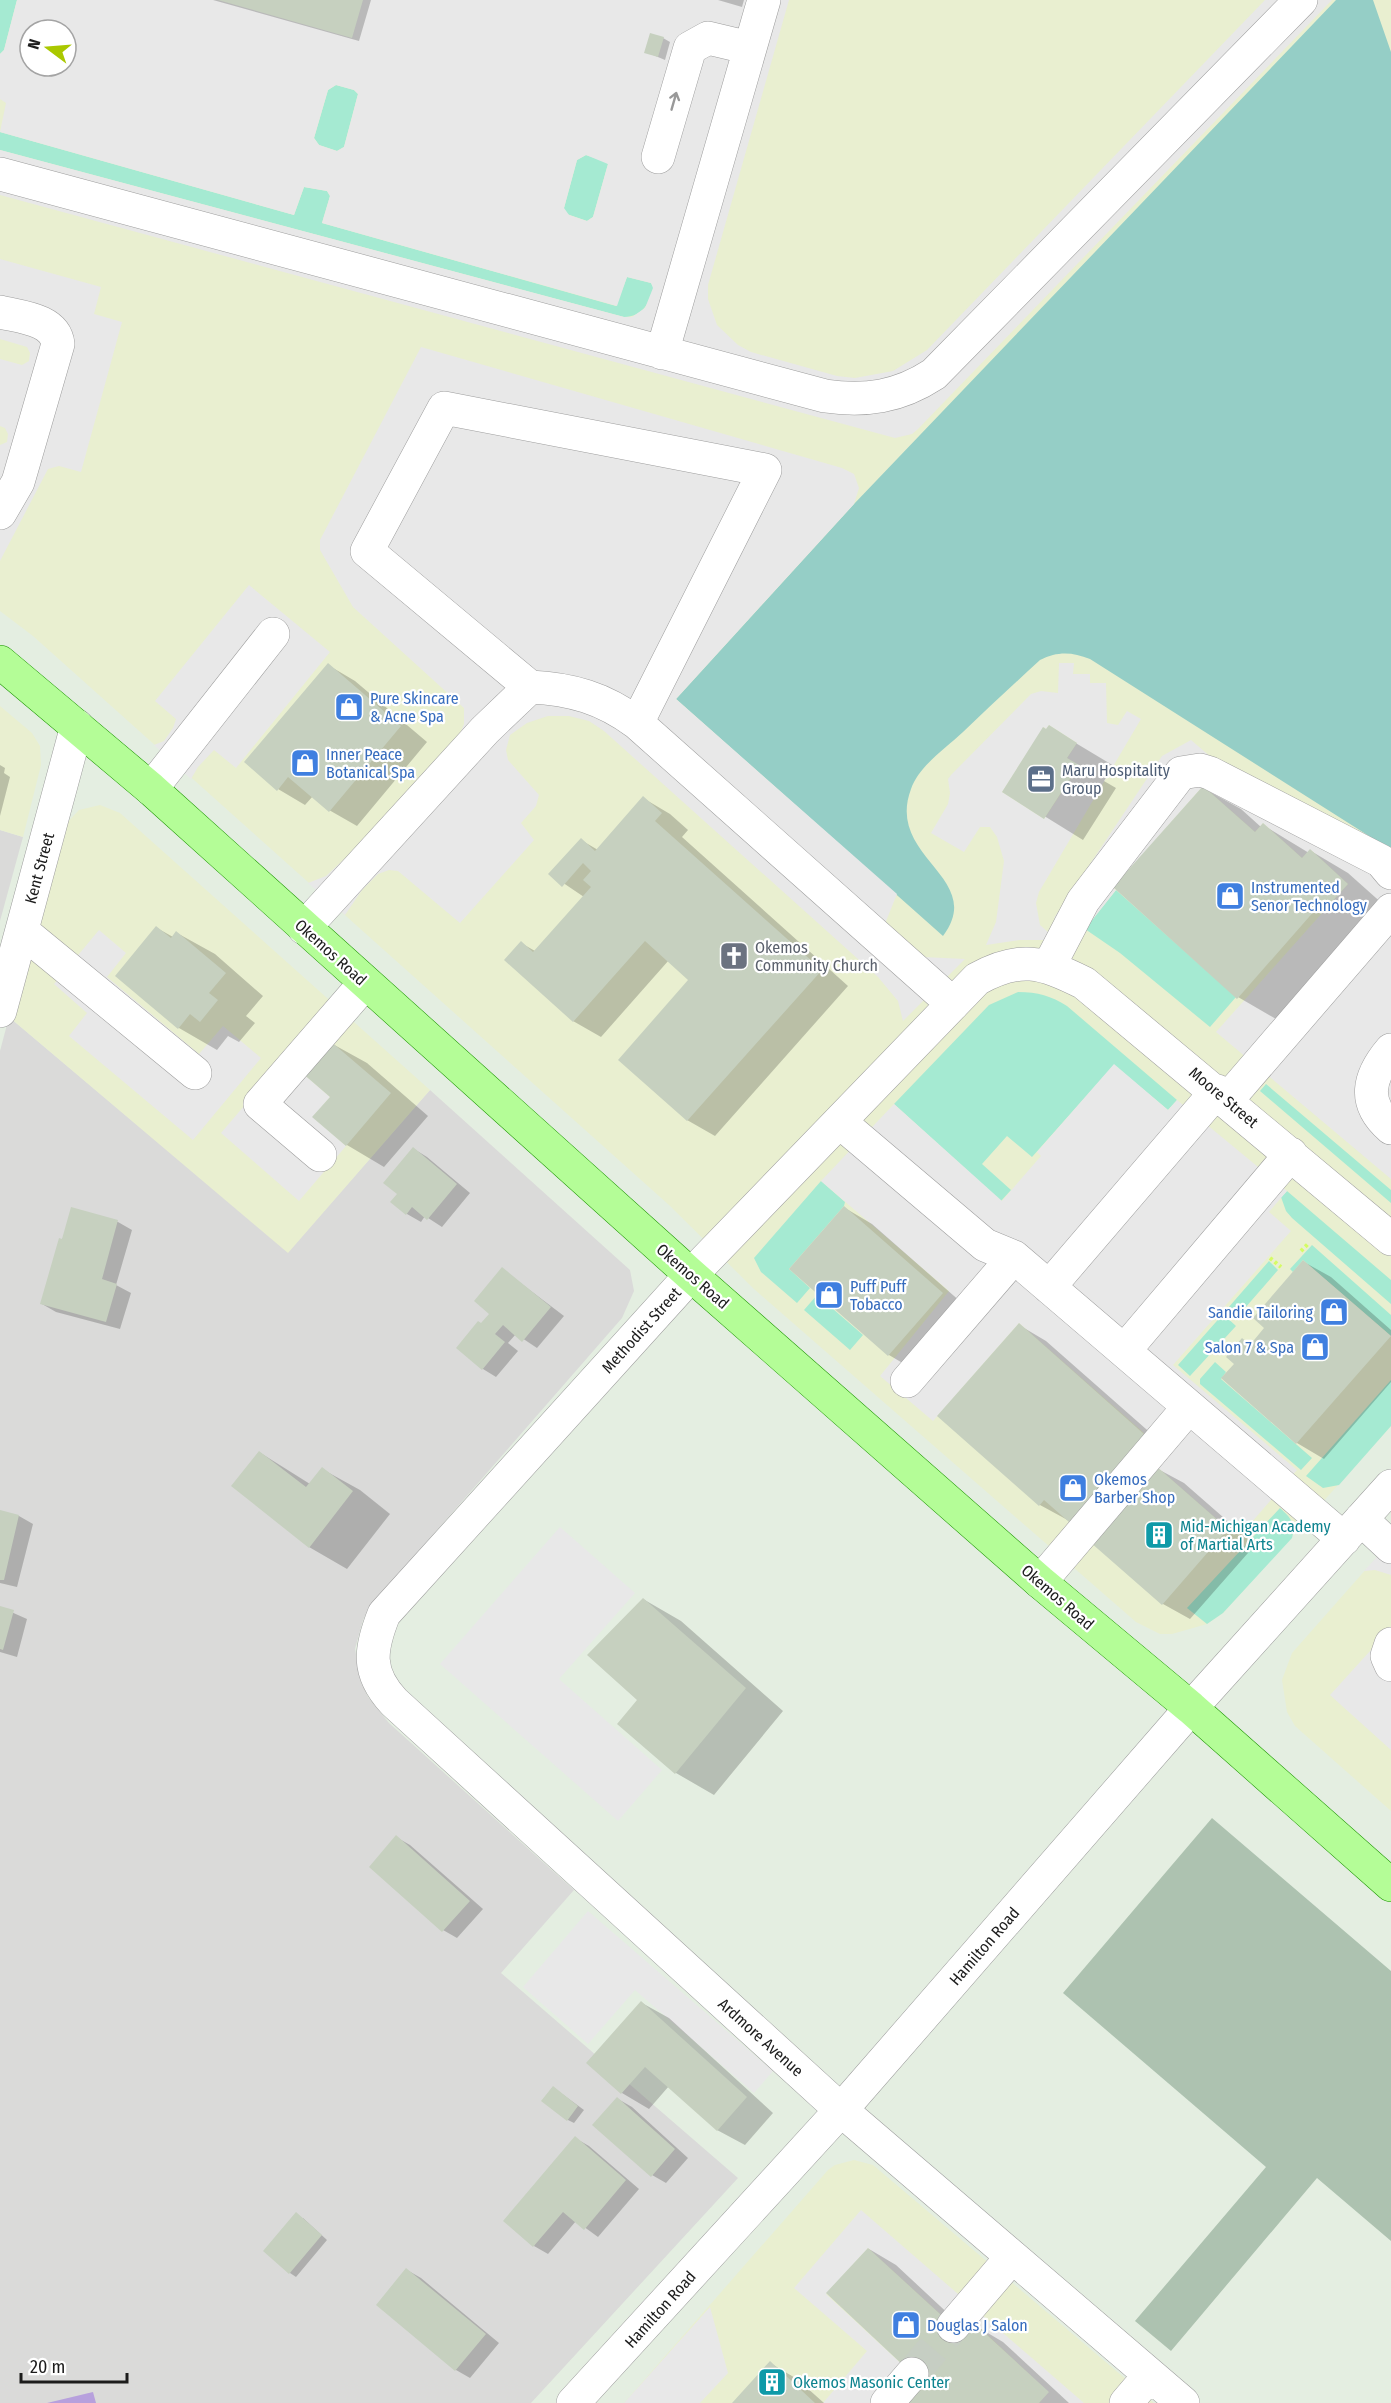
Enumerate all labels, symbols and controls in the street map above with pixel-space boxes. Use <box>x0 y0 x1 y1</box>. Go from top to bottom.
north arrow <box>18 18 78 78</box>
text: N <box>24 37 45 51</box>
one-way arrow <box>669 92 680 111</box>
place label: Pure Skincare & Acne Spa <box>370 689 459 726</box>
shop icon: Pure Skincare & Acne Spa <box>333 691 365 723</box>
place label: Inner Peace Botanical Spa <box>326 745 415 782</box>
shop icon: Inner Peace Botanical Spa <box>289 747 321 779</box>
place label: Maru Hospitality Group <box>1062 761 1171 798</box>
office icon: Maru Hospitality Group <box>1025 763 1057 795</box>
street label: Kent Street <box>21 830 58 906</box>
place label: Instrumented Senor Technology <box>1251 878 1368 915</box>
shop icon: Instrumented Senor Technology <box>1214 880 1246 912</box>
street label: Okemos Road <box>291 915 370 989</box>
place label: Okemos Community Church <box>755 938 878 975</box>
church icon: Okemos Community Church <box>718 940 750 972</box>
street label: Moore Street <box>1185 1063 1263 1132</box>
street label: Okemos Road <box>653 1240 733 1313</box>
place label: Puff Puff Tobacco <box>850 1277 907 1314</box>
shop icon: Puff Puff Tobacco <box>813 1279 845 1311</box>
street label: Methodist Street <box>598 1283 685 1377</box>
shop icon: Sandie Tailoring <box>1318 1296 1350 1328</box>
place label: Sandie Tailoring <box>1208 1303 1313 1322</box>
shop icon: Salon 7 & Spa <box>1299 1331 1331 1363</box>
place label: Salon 7 & Spa <box>1205 1338 1294 1357</box>
place label: Okemos Barber Shop <box>1094 1470 1175 1507</box>
shop icon: Okemos Barber Shop <box>1057 1472 1089 1504</box>
place label: Mid-Michigan Academy of Martial Arts <box>1180 1517 1331 1554</box>
building icon: Mid-Michigan Academy of Martial Arts <box>1143 1519 1175 1551</box>
street label: Okemos Road <box>1018 1561 1098 1634</box>
street label: Hamilton Road <box>945 1904 1023 1989</box>
street label: Ardmore Avenue <box>714 1994 807 2081</box>
street label: Hamilton Road <box>621 2267 700 2352</box>
shop icon: Douglas J Salon <box>890 2309 922 2341</box>
place label: Douglas J Salon <box>927 2316 1028 2335</box>
scale bar <box>21 2346 128 2384</box>
text: 20 m <box>30 2356 65 2378</box>
building icon: Okemos Masonic Center <box>756 2366 788 2398</box>
place label: Okemos Masonic Center <box>793 2373 950 2392</box>

